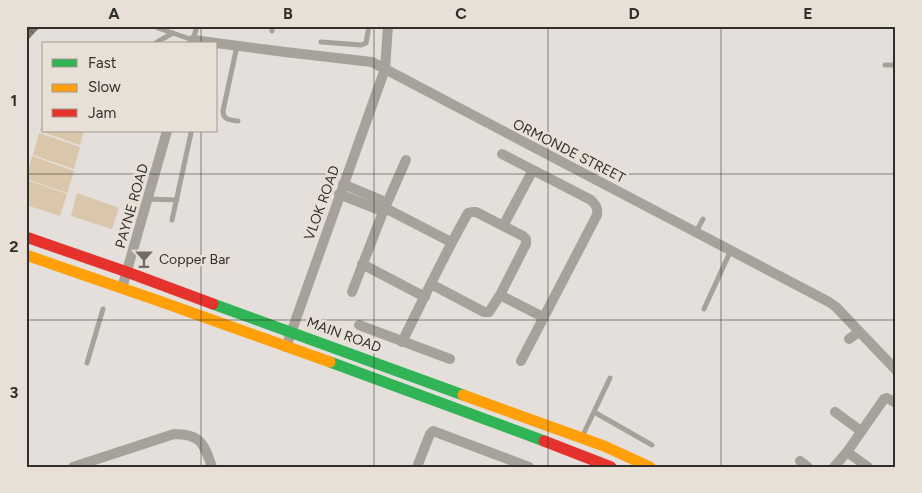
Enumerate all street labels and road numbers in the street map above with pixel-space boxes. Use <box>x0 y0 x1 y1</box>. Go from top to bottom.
street label: ORMONDE STREET <box>510 115 628 187</box>
street label: PAYNE ROAD <box>112 162 152 250</box>
street label: VLOK ROAD <box>301 163 343 243</box>
street label: MAIN ROAD <box>304 314 384 356</box>

